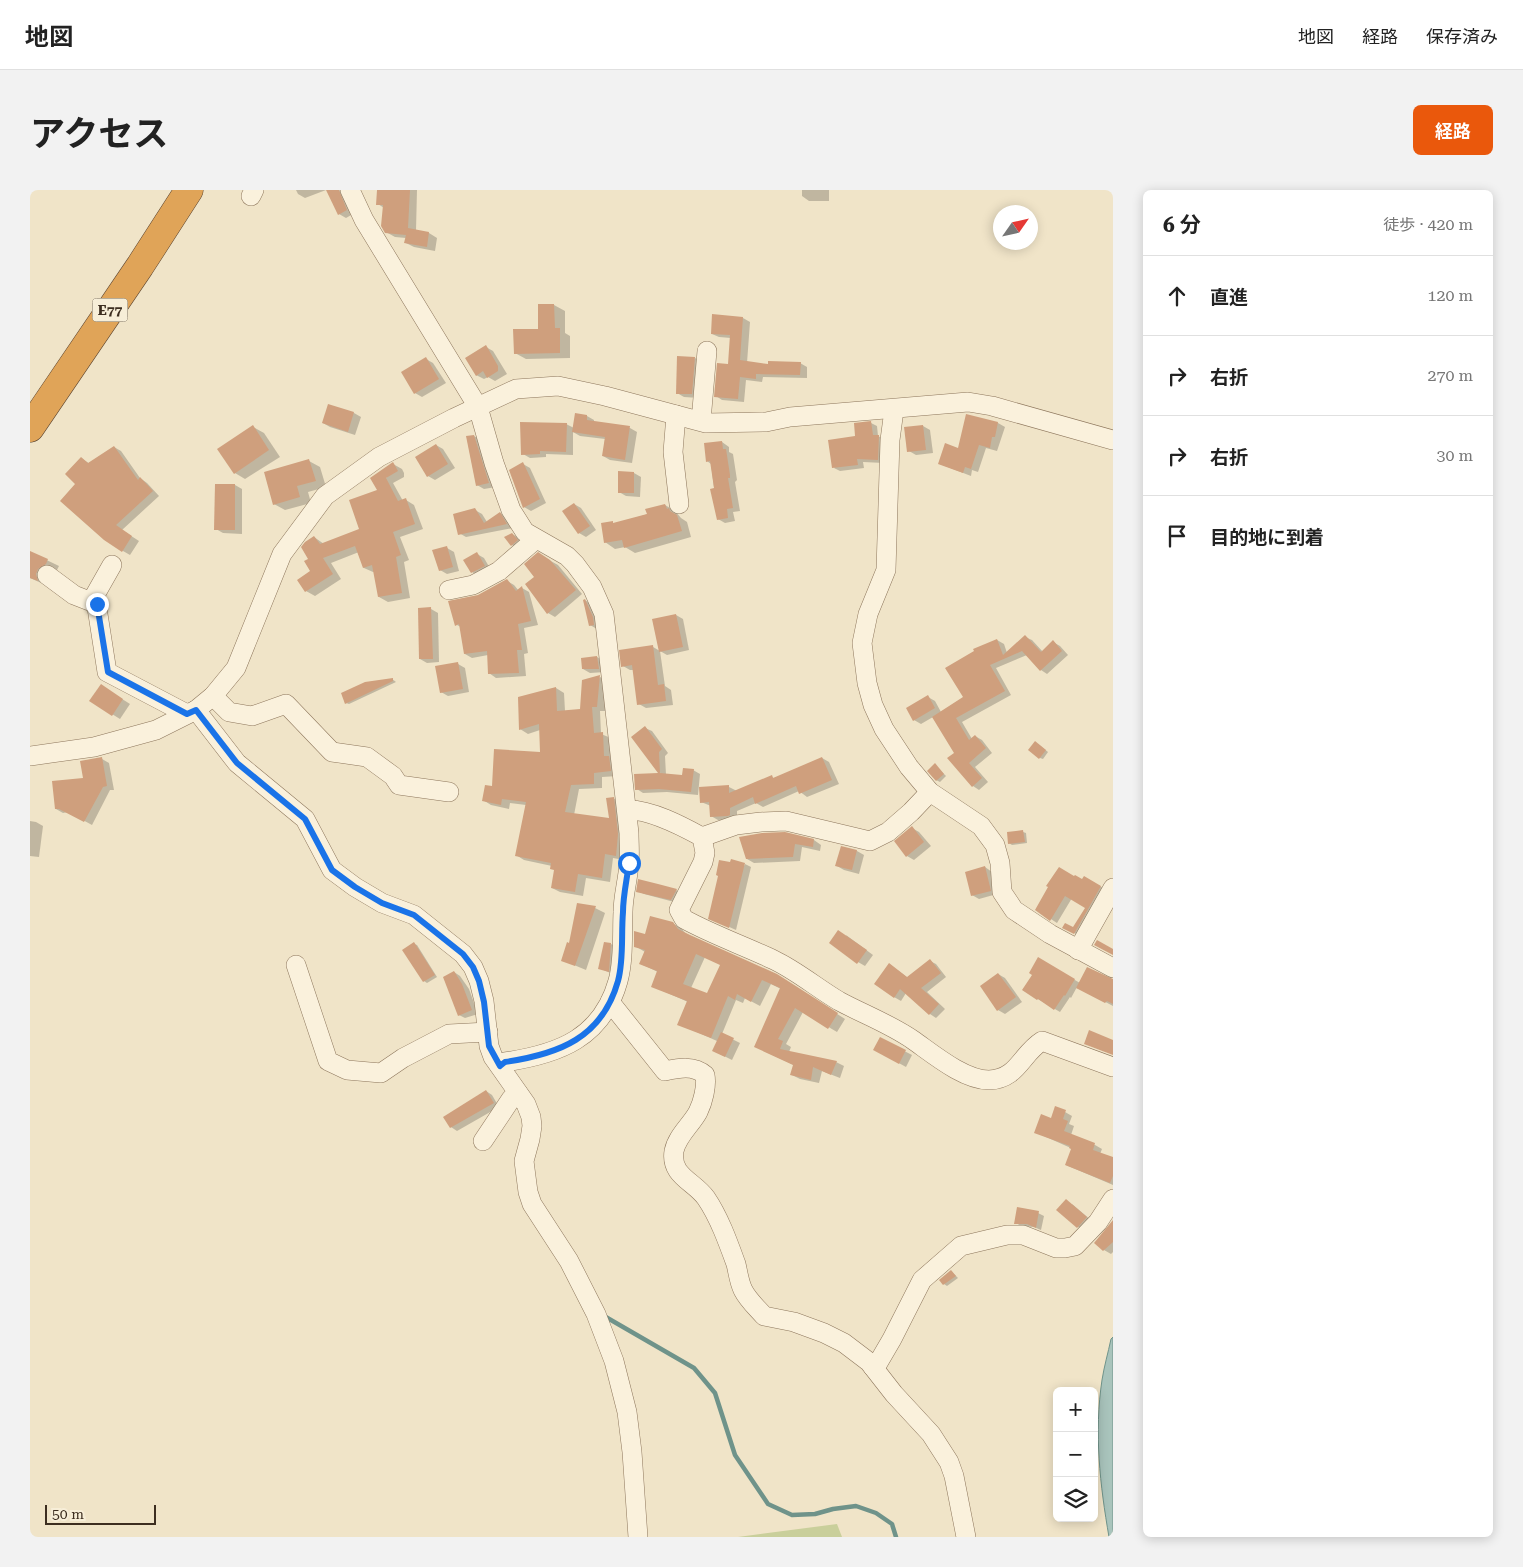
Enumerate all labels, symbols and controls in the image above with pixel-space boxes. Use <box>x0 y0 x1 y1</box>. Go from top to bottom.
text: 地図 <box>25 23 73 51</box>
text: 地図 <box>1298 26 1334 47</box>
text: 経路 <box>1362 26 1398 47</box>
text: 保存済み <box>1426 26 1498 47</box>
button: 経路 <box>1413 105 1493 155</box>
text: アクセス <box>30 114 168 155</box>
north arrow <box>993 205 1038 250</box>
text: 6 分 <box>1163 213 1201 237</box>
text: 徒歩 · 420 m <box>1383 215 1473 234</box>
icon: ahead <box>1163 282 1191 310</box>
text: 直進 <box>1210 286 1248 309</box>
text: 120 m <box>1427 286 1473 305</box>
road number: E77 <box>92 298 128 322</box>
icon: right <box>1163 362 1191 390</box>
text: 右折 <box>1210 366 1248 389</box>
text: 270 m <box>1427 366 1473 385</box>
icon: right <box>1163 442 1191 470</box>
text: 右折 <box>1210 446 1248 469</box>
text: 30 m <box>1436 446 1473 465</box>
icon: arrive <box>1163 522 1191 550</box>
text: 目的地に到着 <box>1210 526 1324 549</box>
route end <box>86 593 109 616</box>
route start <box>618 852 641 875</box>
map controls <box>1053 1387 1098 1522</box>
button: + <box>1053 1387 1098 1432</box>
button: − <box>1053 1432 1098 1477</box>
button: layers <box>1053 1477 1098 1522</box>
scale bar <box>45 1502 156 1525</box>
text: 50 m <box>52 1506 84 1522</box>

